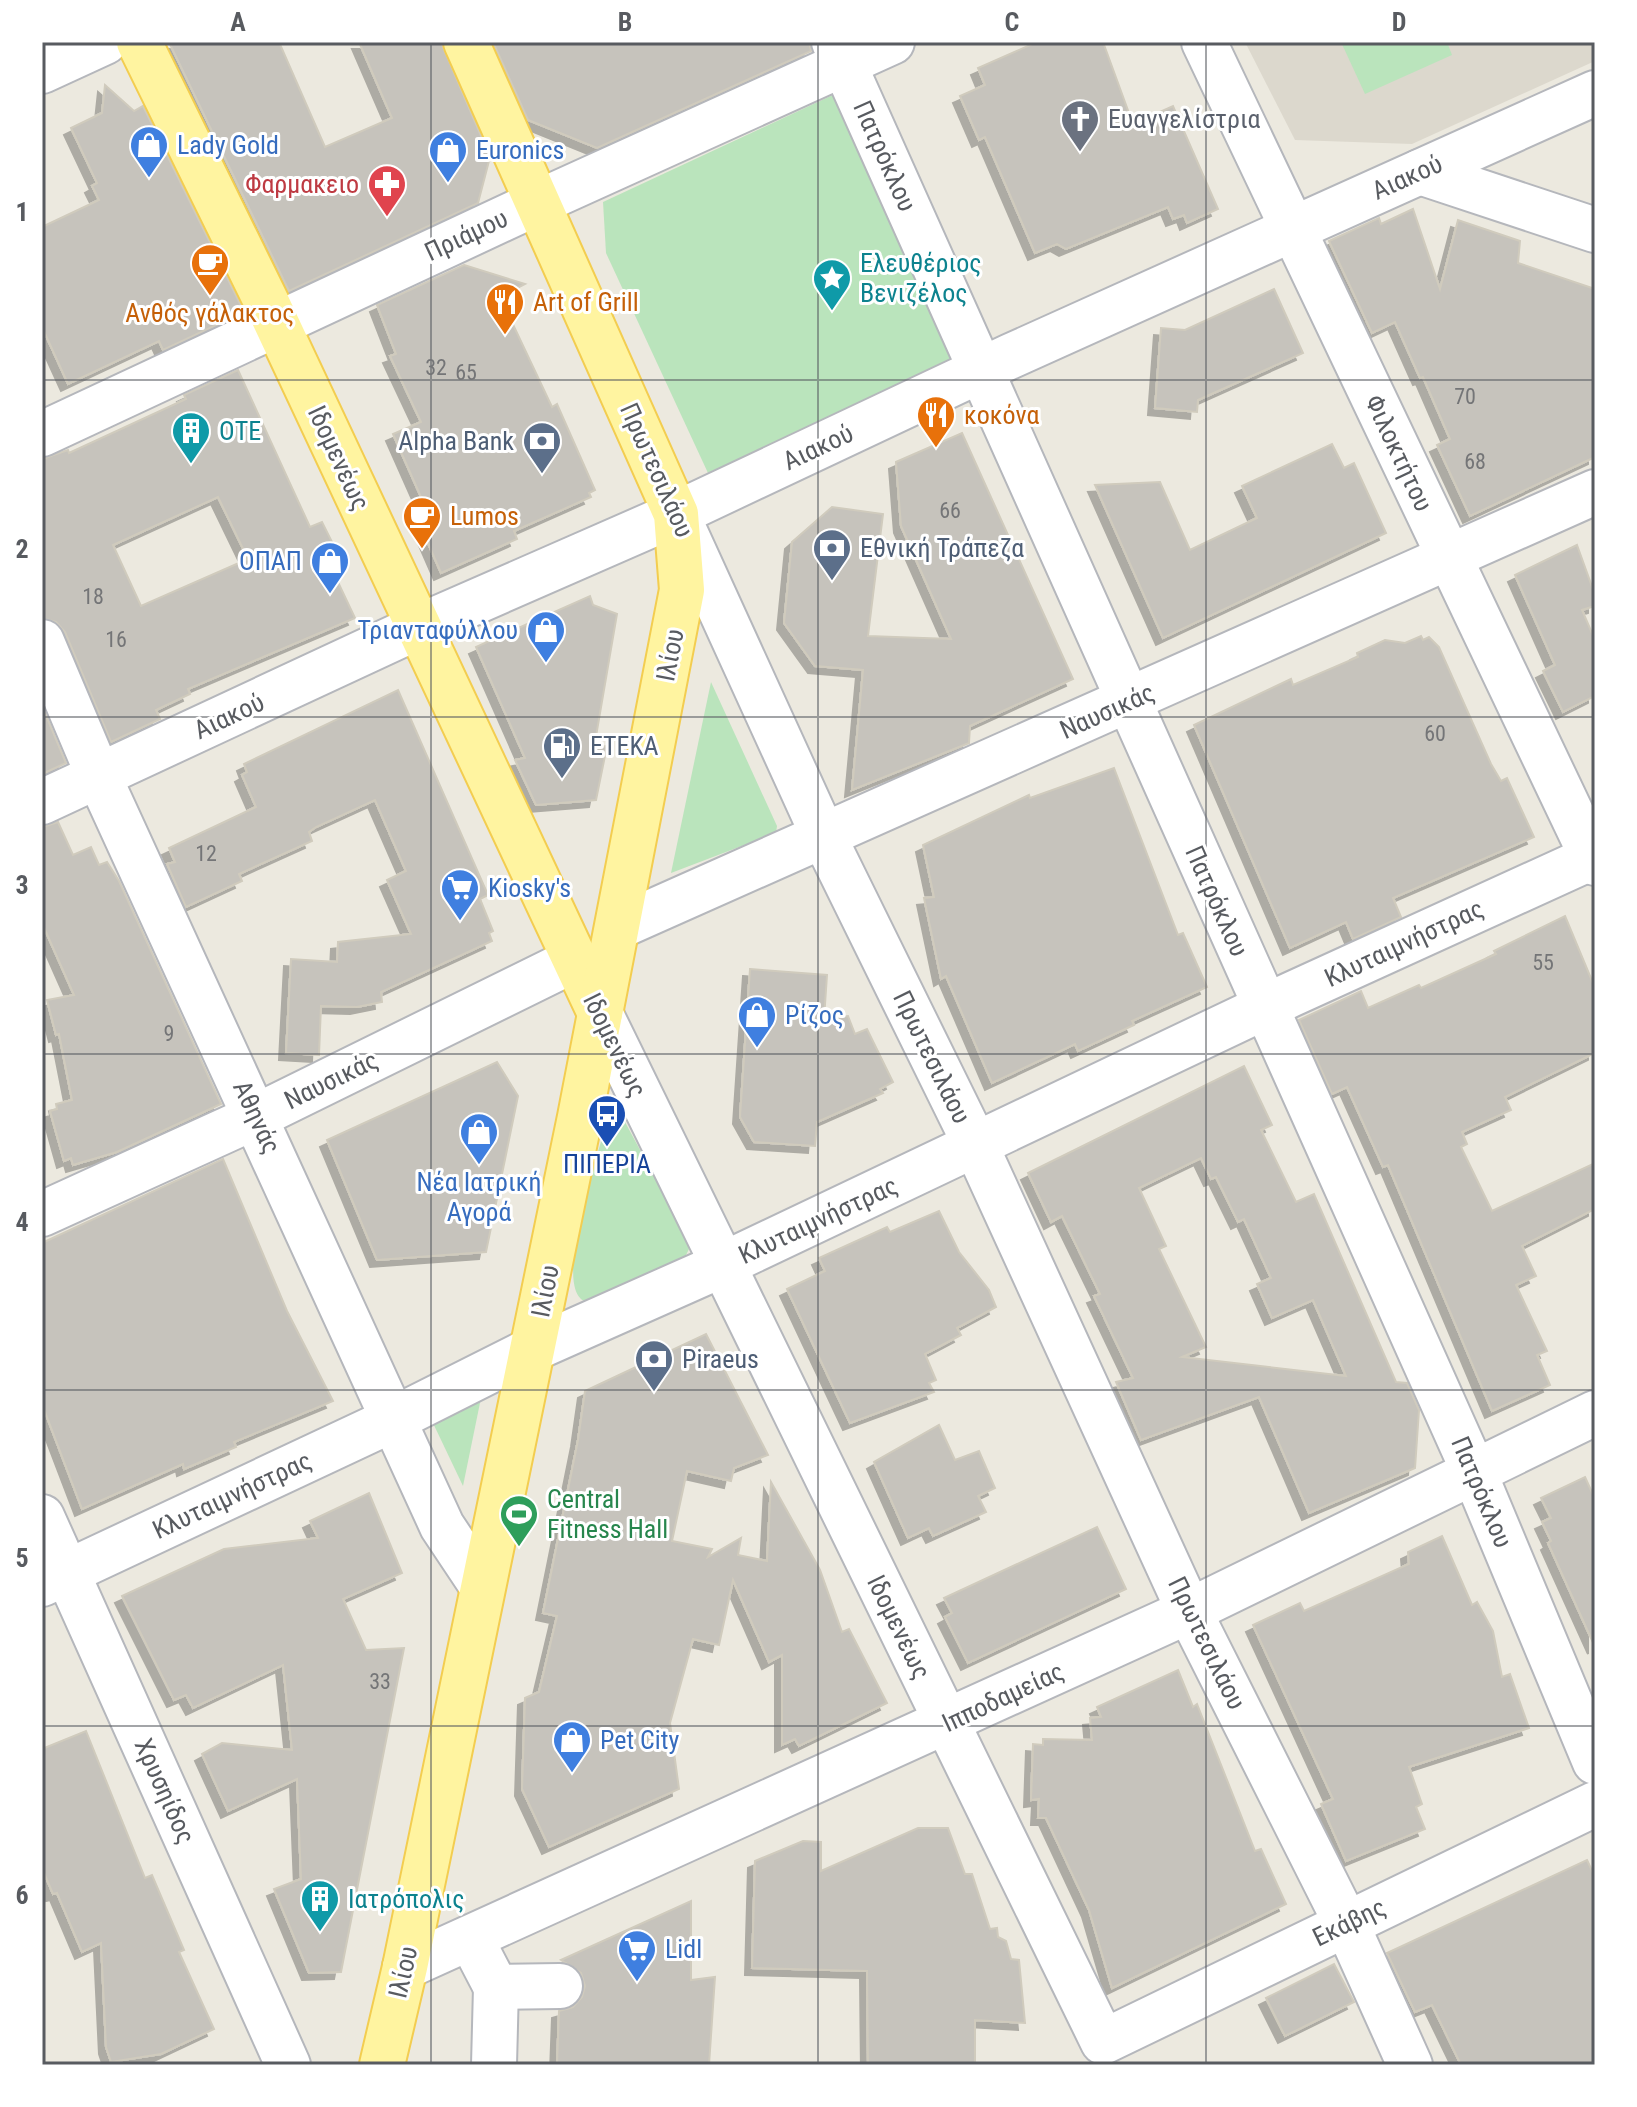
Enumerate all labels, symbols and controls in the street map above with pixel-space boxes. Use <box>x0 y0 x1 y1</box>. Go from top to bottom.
text: A <box>230 7 246 37</box>
text: B <box>618 7 632 37</box>
text: C <box>1005 7 1020 37</box>
text: D <box>1392 7 1406 37</box>
street label: Πατρόκλου <box>847 96 923 216</box>
church icon: Ευαγγελίστρια <box>1059 98 1101 153</box>
place label: Ευαγγελίστρια <box>1108 104 1261 134</box>
shop icon: Lady Gold <box>128 124 170 179</box>
shop icon: Euronics <box>427 129 469 184</box>
place label: Lady Gold <box>177 130 279 160</box>
place label: Euronics <box>476 135 564 165</box>
street label: Αιακού <box>1367 148 1447 206</box>
pharmacy icon: Φαρμακειο <box>366 163 408 218</box>
place label: Φαρμακειο <box>245 169 359 199</box>
text: 1 <box>15 197 29 227</box>
street label: Πριάμου <box>420 203 512 267</box>
cafe icon: Ανθός γάλακτος <box>189 242 231 297</box>
place label: Ελευθέριος Βενιζέλος <box>860 248 982 308</box>
place icon: Ελευθέριος Βενιζέλος <box>811 257 853 312</box>
restaurant icon: Art of Grill <box>484 281 526 336</box>
place label: Art of Grill <box>533 287 639 317</box>
place label: Ανθός γάλακτος <box>125 298 295 328</box>
house number: 32 <box>425 355 447 380</box>
house number: 65 <box>455 360 477 385</box>
house number: 70 <box>1454 384 1476 409</box>
street label: Φιλοκτήτου <box>1359 390 1439 516</box>
restaurant icon: κοκόνα <box>915 394 957 449</box>
street label: Πρωτεσιλάου <box>614 398 700 542</box>
place label: κοκόνα <box>964 400 1039 430</box>
street label: Ιδομενέως <box>302 401 376 515</box>
building icon: ΟΤΕ <box>170 410 212 465</box>
place label: ΟΤΕ <box>219 416 261 446</box>
street label: Αιακού <box>778 418 858 476</box>
bank icon: Alpha Bank <box>521 420 563 475</box>
place label: Alpha Bank <box>398 426 514 456</box>
house number: 68 <box>1464 449 1486 474</box>
cafe icon: Lumos <box>401 495 443 550</box>
house number: 66 <box>939 498 961 523</box>
place label: Lumos <box>450 501 519 531</box>
bank icon: Εθνική Τράπεζα <box>811 527 853 582</box>
place label: Εθνική Τράπεζα <box>860 533 1024 563</box>
text: 2 <box>15 534 29 564</box>
shop icon: ΟΠΑΠ <box>309 540 351 595</box>
place label: ΟΠΑΠ <box>239 546 302 576</box>
house number: 18 <box>82 584 104 609</box>
shop icon: Τριανταφύλλου <box>525 609 567 664</box>
place label: Τριανταφύλλου <box>358 615 518 645</box>
street label: Ιλίου <box>650 626 690 684</box>
house number: 16 <box>105 627 127 652</box>
street label: Ναυσικάς <box>1055 677 1159 745</box>
street label: Αιακού <box>189 687 269 745</box>
house number: 60 <box>1424 721 1446 746</box>
fuel station icon: ΕΤΕΚΑ <box>541 725 583 780</box>
place label: ΕΤΕΚΑ <box>590 731 659 761</box>
house number: 12 <box>195 841 217 866</box>
street label: Πατρόκλου <box>1179 841 1255 961</box>
supermarket icon: Kiosky's <box>439 867 481 922</box>
text: 3 <box>15 870 29 900</box>
place label: Kiosky's <box>488 873 571 903</box>
street label: Κλυταιμνήστρας <box>1320 893 1488 993</box>
house number: 55 <box>1532 950 1554 975</box>
street label: Πρωτεσιλάου <box>887 986 977 1128</box>
street label: Ιδομενέως <box>577 988 653 1102</box>
shop icon: Ρίζος <box>736 994 778 1049</box>
place label: Ρίζος <box>785 1000 844 1030</box>
house number: 9 <box>164 1021 174 1046</box>
street label: Ναυσικάς <box>279 1045 383 1115</box>
street label: Αθηνάς <box>227 1076 287 1158</box>
bus stop icon: ΠΙΠΕΡΙΑ <box>586 1093 628 1148</box>
shop icon: Νέα Ιατρική Αγορά <box>458 1111 500 1166</box>
place label: ΠΙΠΕΡΙΑ <box>563 1149 651 1179</box>
place label: Νέα Ιατρική Αγορά <box>416 1167 542 1227</box>
street label: Κλυταιμνήστρας <box>734 1170 902 1270</box>
text: 4 <box>15 1207 29 1237</box>
street label: Ιλίου <box>525 1262 565 1320</box>
bank icon: Piraeus <box>633 1338 675 1393</box>
place label: Piraeus <box>682 1344 759 1374</box>
street label: Πατρόκλου <box>1445 1432 1519 1552</box>
street label: Κλυταιμνήστρας <box>148 1445 316 1545</box>
place label: Central Fitness Hall <box>547 1484 668 1544</box>
sports icon: Central Fitness Hall <box>498 1493 540 1548</box>
text: 5 <box>15 1543 29 1573</box>
street label: Ιδομενέως <box>861 1570 937 1684</box>
street label: Πρωτεσιλάου <box>1162 1572 1252 1714</box>
street label: Ιπποδαμείας <box>937 1656 1069 1738</box>
house number: 33 <box>369 1669 391 1694</box>
shop icon: Pet City <box>551 1719 593 1774</box>
place label: Pet City <box>600 1725 679 1755</box>
street label: Χρυσηίδος <box>129 1734 201 1848</box>
building icon: Ιατρόπολις <box>299 1878 341 1933</box>
text: 6 <box>15 1880 29 1910</box>
place label: Ιατρόπολις <box>348 1884 464 1914</box>
street label: Εκάβης <box>1308 1892 1390 1952</box>
supermarket icon: Lidl <box>616 1928 658 1983</box>
place label: Lidl <box>665 1934 702 1964</box>
street label: Ιλίου <box>382 1943 424 2001</box>

